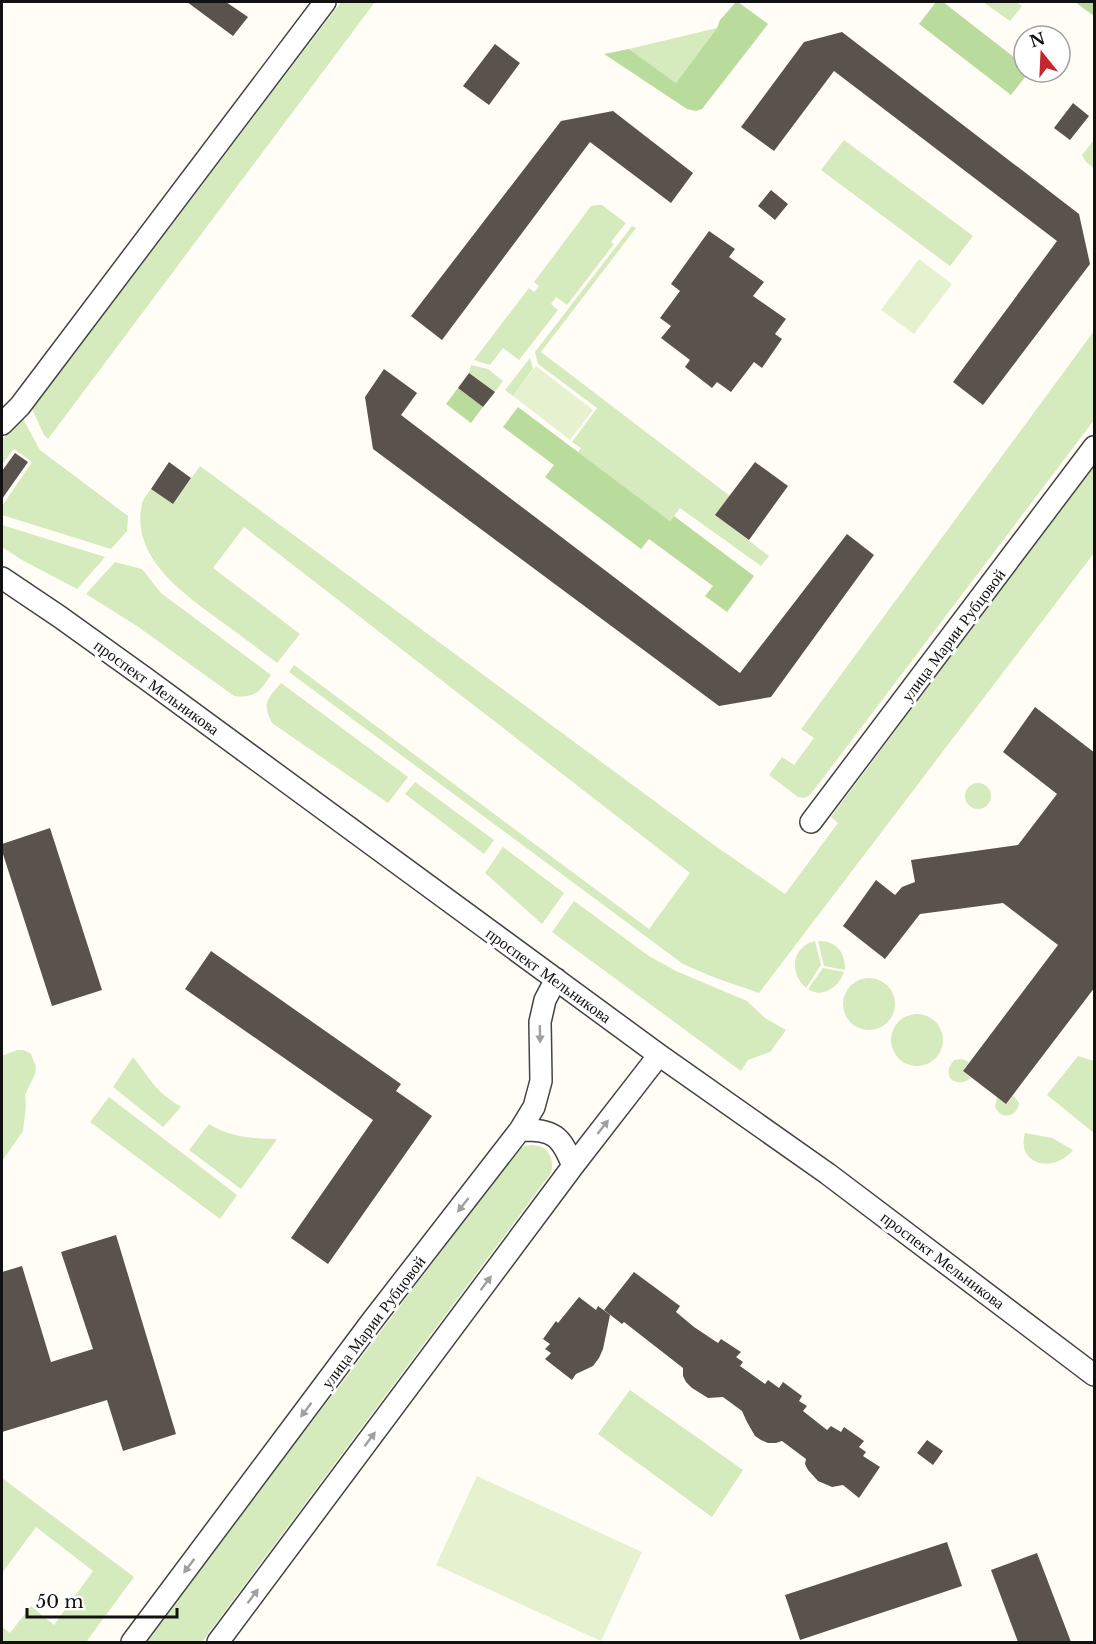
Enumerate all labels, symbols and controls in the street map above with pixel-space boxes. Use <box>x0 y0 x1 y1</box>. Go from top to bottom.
north arrow <box>1012 24 1072 84</box>
text: N <box>1027 28 1048 52</box>
street label: улица Марии Рубцовой <box>897 565 1010 705</box>
street label: проспект Мельникова <box>91 635 223 739</box>
street label: проспект Мельникова <box>483 923 615 1027</box>
one-way arrow <box>535 1025 545 1044</box>
one-way arrow <box>597 1119 610 1135</box>
one-way arrow <box>456 1197 469 1213</box>
street label: проспект Мельникова <box>877 1207 1009 1313</box>
street label: улица Марии Рубцовой <box>317 1252 430 1392</box>
one-way arrow <box>480 1275 493 1291</box>
one-way arrow <box>300 1401 312 1417</box>
one-way arrow <box>364 1432 376 1448</box>
one-way arrow <box>183 1557 195 1573</box>
scale bar <box>27 1581 177 1619</box>
one-way arrow <box>247 1588 259 1603</box>
text: 50 m <box>36 1591 84 1613</box>

